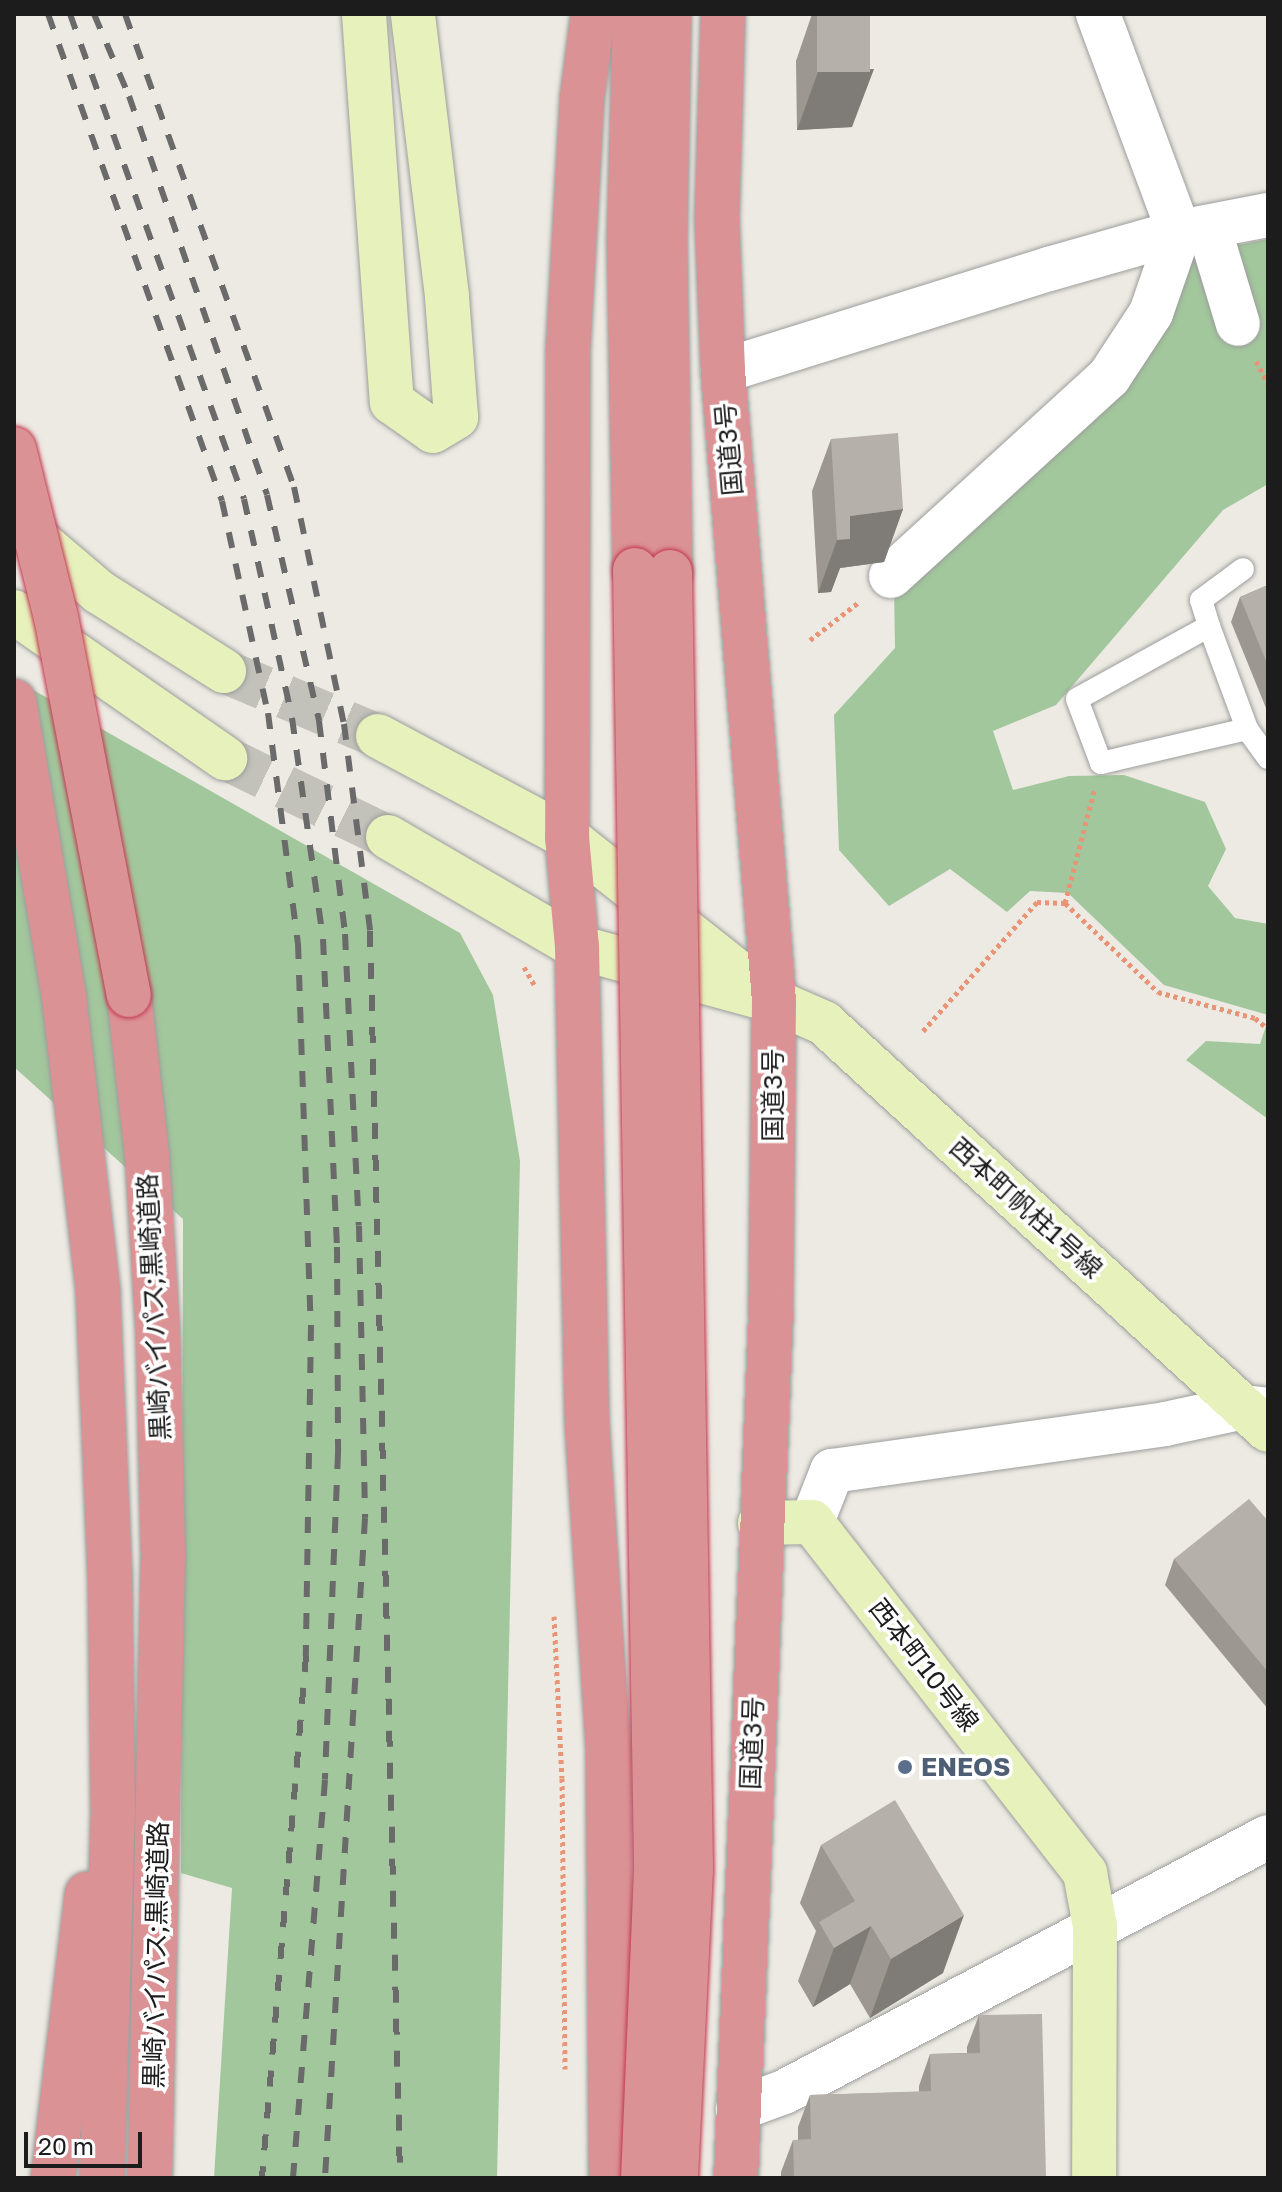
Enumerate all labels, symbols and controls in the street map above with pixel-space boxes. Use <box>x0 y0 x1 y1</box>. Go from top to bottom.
street label: 国道3号 <box>709 401 749 497</box>
street label: 国道3号 <box>757 1048 789 1142</box>
street label: 西本町帆柱1号線 <box>943 1131 1109 1285</box>
street label: 黒崎バイパス;黒崎道路 <box>131 1172 177 1442</box>
street label: 西本町10号線 <box>863 1593 985 1737</box>
street label: 国道3号 <box>735 1696 769 1790</box>
place label: ENEOS <box>921 1751 1011 1783</box>
marker: ENEOS <box>896 1758 914 1776</box>
street label: 黒崎バイパス;黒崎道路 <box>138 1821 174 2089</box>
scale bar <box>28 2116 146 2166</box>
text: 20 m <box>38 2131 94 2160</box>

